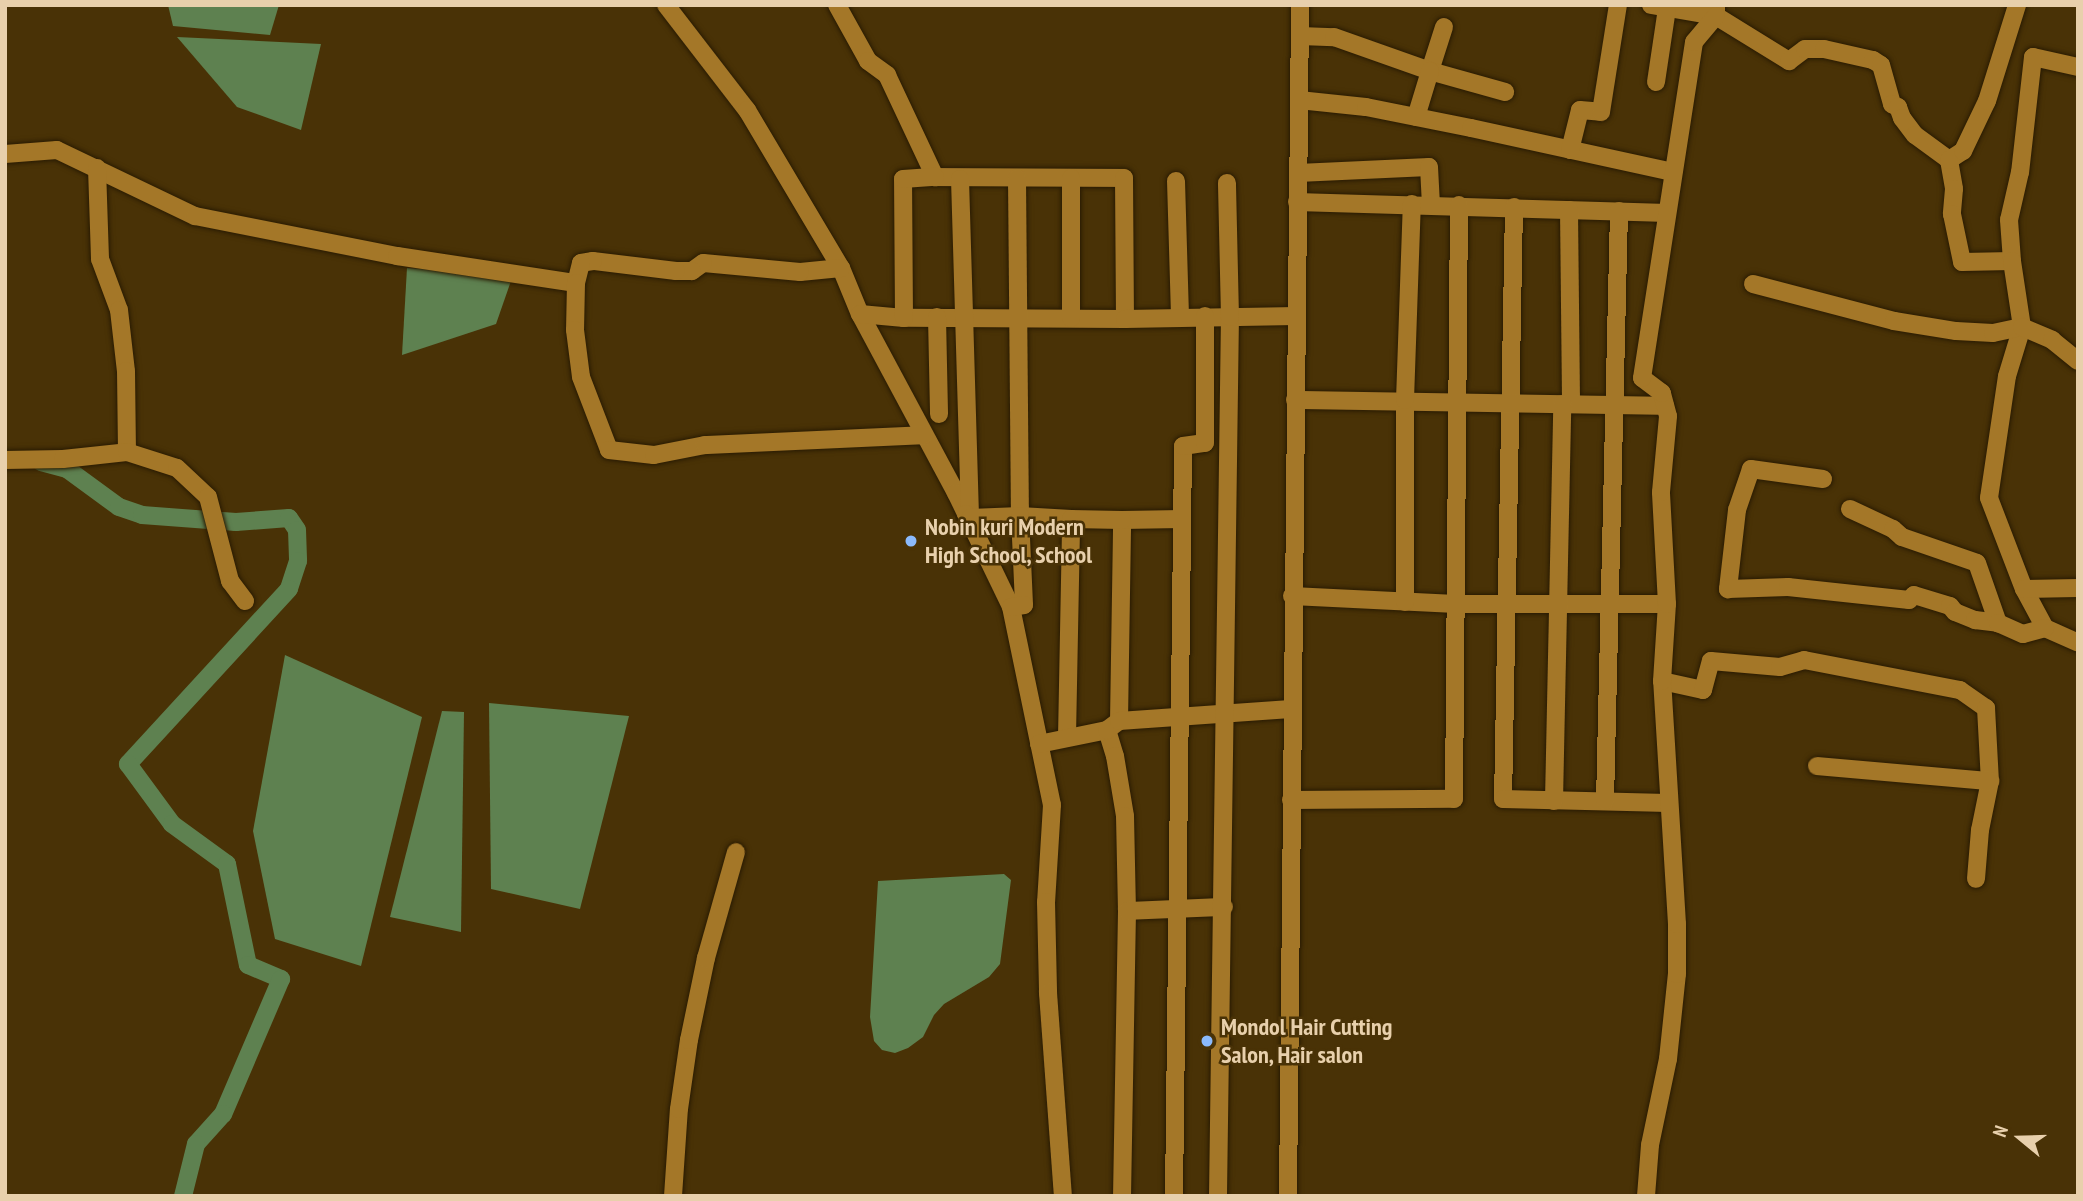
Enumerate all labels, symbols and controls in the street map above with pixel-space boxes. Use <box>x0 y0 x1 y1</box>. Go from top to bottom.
place label: Nobin kuri Modern High School, School <box>925 513 1093 569</box>
marker: Nobin kuri Modern High School, School <box>903 533 919 549</box>
place label: Mondol Hair Cutting Salon, Hair salon <box>1221 1013 1393 1069</box>
marker: Mondol Hair Cutting Salon, Hair salon <box>1199 1033 1215 1049</box>
north arrow <box>1985 1103 2055 1173</box>
text: N <box>1987 1122 2013 1140</box>

